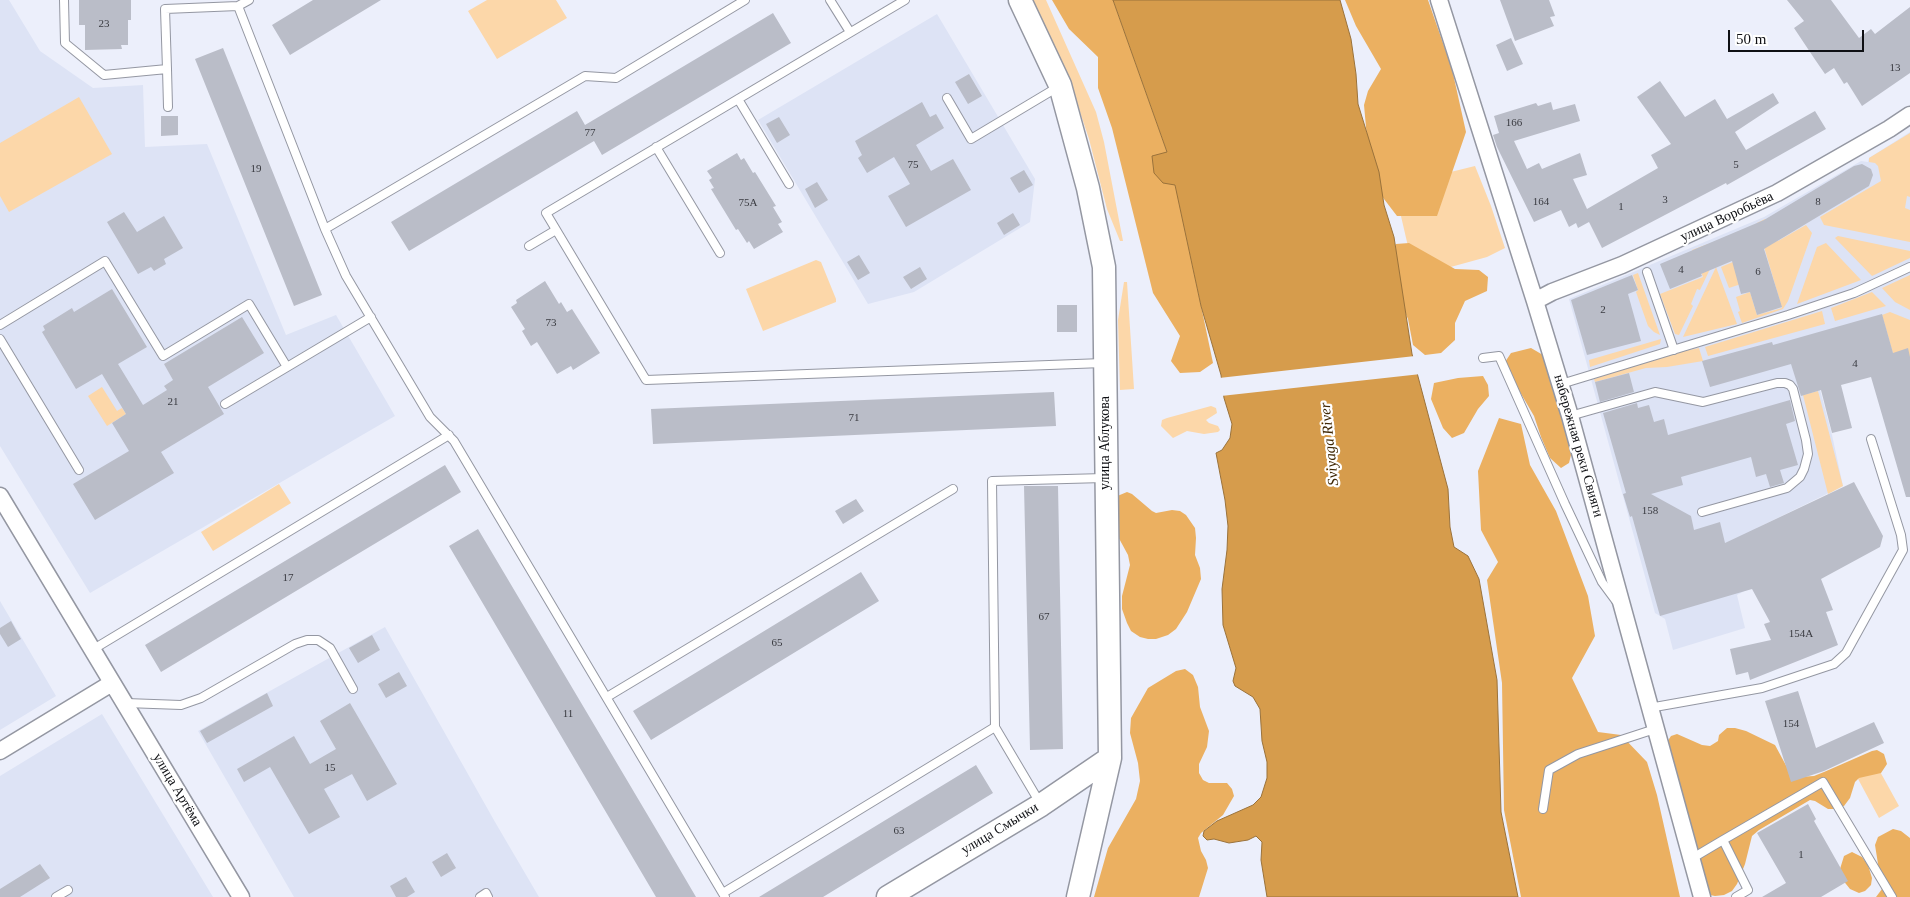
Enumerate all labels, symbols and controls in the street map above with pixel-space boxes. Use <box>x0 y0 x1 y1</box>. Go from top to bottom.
house number: 23 <box>98 17 110 31</box>
scale bar <box>1730 20 1866 52</box>
text: 50 m <box>1736 31 1766 47</box>
house number: 13 <box>1890 61 1900 75</box>
house number: 166 <box>1506 116 1522 130</box>
house number: 77 <box>584 126 596 140</box>
house number: 75 <box>908 158 918 172</box>
house number: 5 <box>1733 158 1739 172</box>
house number: 19 <box>250 162 262 176</box>
street label: улица Воробьёва <box>1678 188 1776 246</box>
house number: 3 <box>1662 193 1668 207</box>
house number: 164 <box>1533 195 1549 209</box>
house number: 8 <box>1815 195 1821 209</box>
house number: 75А <box>739 196 757 210</box>
house number: 1 <box>1618 200 1624 214</box>
house number: 4 <box>1678 263 1684 277</box>
house number: 6 <box>1755 265 1761 279</box>
house number: 2 <box>1600 303 1606 317</box>
house number: 73 <box>546 316 556 330</box>
house number: 4 <box>1852 357 1858 371</box>
street label: набережная реки Свияги <box>1550 373 1606 519</box>
house number: 21 <box>168 395 178 409</box>
street label: улица Аблукова <box>1097 396 1113 490</box>
water label: Sviyaga River <box>1317 401 1343 487</box>
house number: 71 <box>849 411 860 425</box>
house number: 158 <box>1642 504 1658 518</box>
house number: 17 <box>282 571 294 585</box>
house number: 67 <box>1038 610 1050 624</box>
house number: 154А <box>1789 627 1813 641</box>
house number: 65 <box>772 636 782 650</box>
house number: 11 <box>563 707 573 721</box>
house number: 154 <box>1783 717 1799 731</box>
street label: улица Артёма <box>149 750 205 830</box>
house number: 15 <box>324 761 336 775</box>
street label: улица Смычки <box>958 799 1042 859</box>
house number: 63 <box>894 824 904 838</box>
house number: 1 <box>1798 848 1804 862</box>

